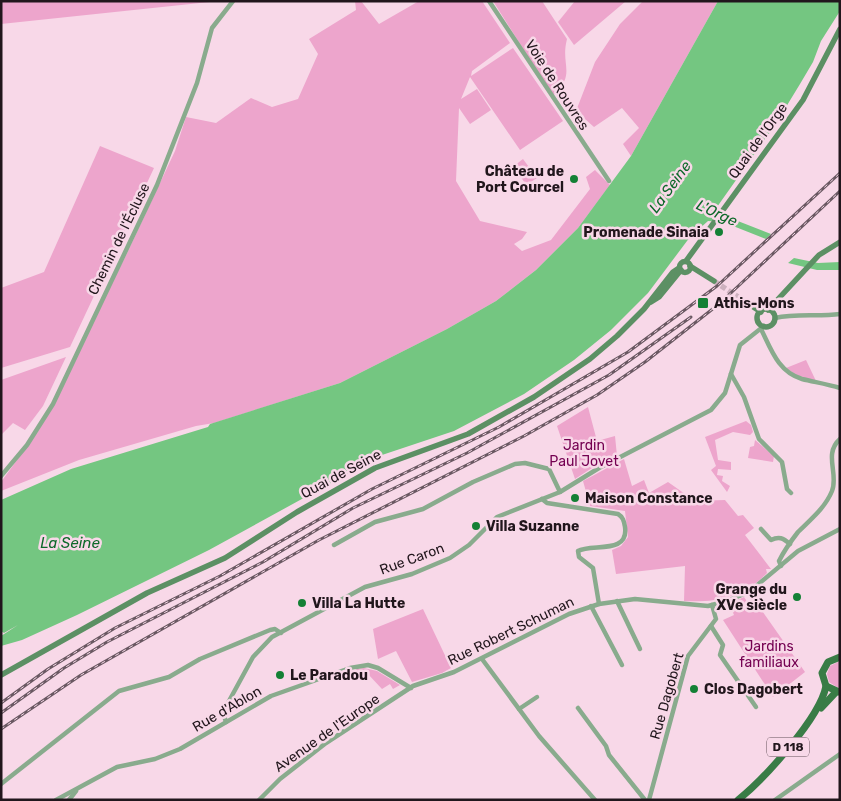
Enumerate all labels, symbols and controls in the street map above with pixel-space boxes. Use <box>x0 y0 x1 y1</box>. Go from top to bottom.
street label: Voie de Rouvres <box>521 37 593 133</box>
street label: Quai de l'Orge <box>725 100 791 182</box>
water label: La Seine <box>645 157 695 216</box>
place label: Château de Port Courcel <box>476 163 564 196</box>
marker: Château de Port Courcel <box>568 173 580 185</box>
street label: Chemin de l'Écluse <box>84 180 154 298</box>
water label: L'Orge <box>694 196 741 231</box>
place label: Promenade Sinaia <box>583 224 709 241</box>
marker: Promenade Sinaia <box>713 226 725 238</box>
place label: Athis-Mons <box>714 295 795 312</box>
marker: Athis-Mons <box>696 296 710 310</box>
park label: Jardin Paul Jovet <box>549 437 619 470</box>
street label: Quai de Seine <box>298 446 384 502</box>
place label: Maison Constance <box>585 490 713 507</box>
marker: Maison Constance <box>569 492 581 504</box>
place label: Villa Suzanne <box>486 518 579 535</box>
marker: Villa Suzanne <box>470 520 482 532</box>
water label: La Seine <box>40 534 100 552</box>
street label: Rue Caron <box>377 539 447 579</box>
place label: Grange du XVe siècle <box>715 581 787 614</box>
marker: Grange du XVe siècle <box>791 591 803 603</box>
street label: Rue Robert Schuman <box>445 593 577 669</box>
place label: Villa La Hutte <box>312 595 405 612</box>
marker: Villa La Hutte <box>296 597 308 609</box>
park label: Jardins familiaux <box>739 638 799 671</box>
street label: Rue Dagobert <box>646 650 688 741</box>
place label: Le Paradou <box>290 667 368 684</box>
marker: Le Paradou <box>274 669 286 681</box>
place label: Clos Dagobert <box>704 681 803 698</box>
street label: Rue d'Ablon <box>189 682 265 736</box>
marker: Clos Dagobert <box>688 683 700 695</box>
street label: Avenue de l'Europe <box>271 690 383 776</box>
road number: D 118 <box>767 738 809 756</box>

